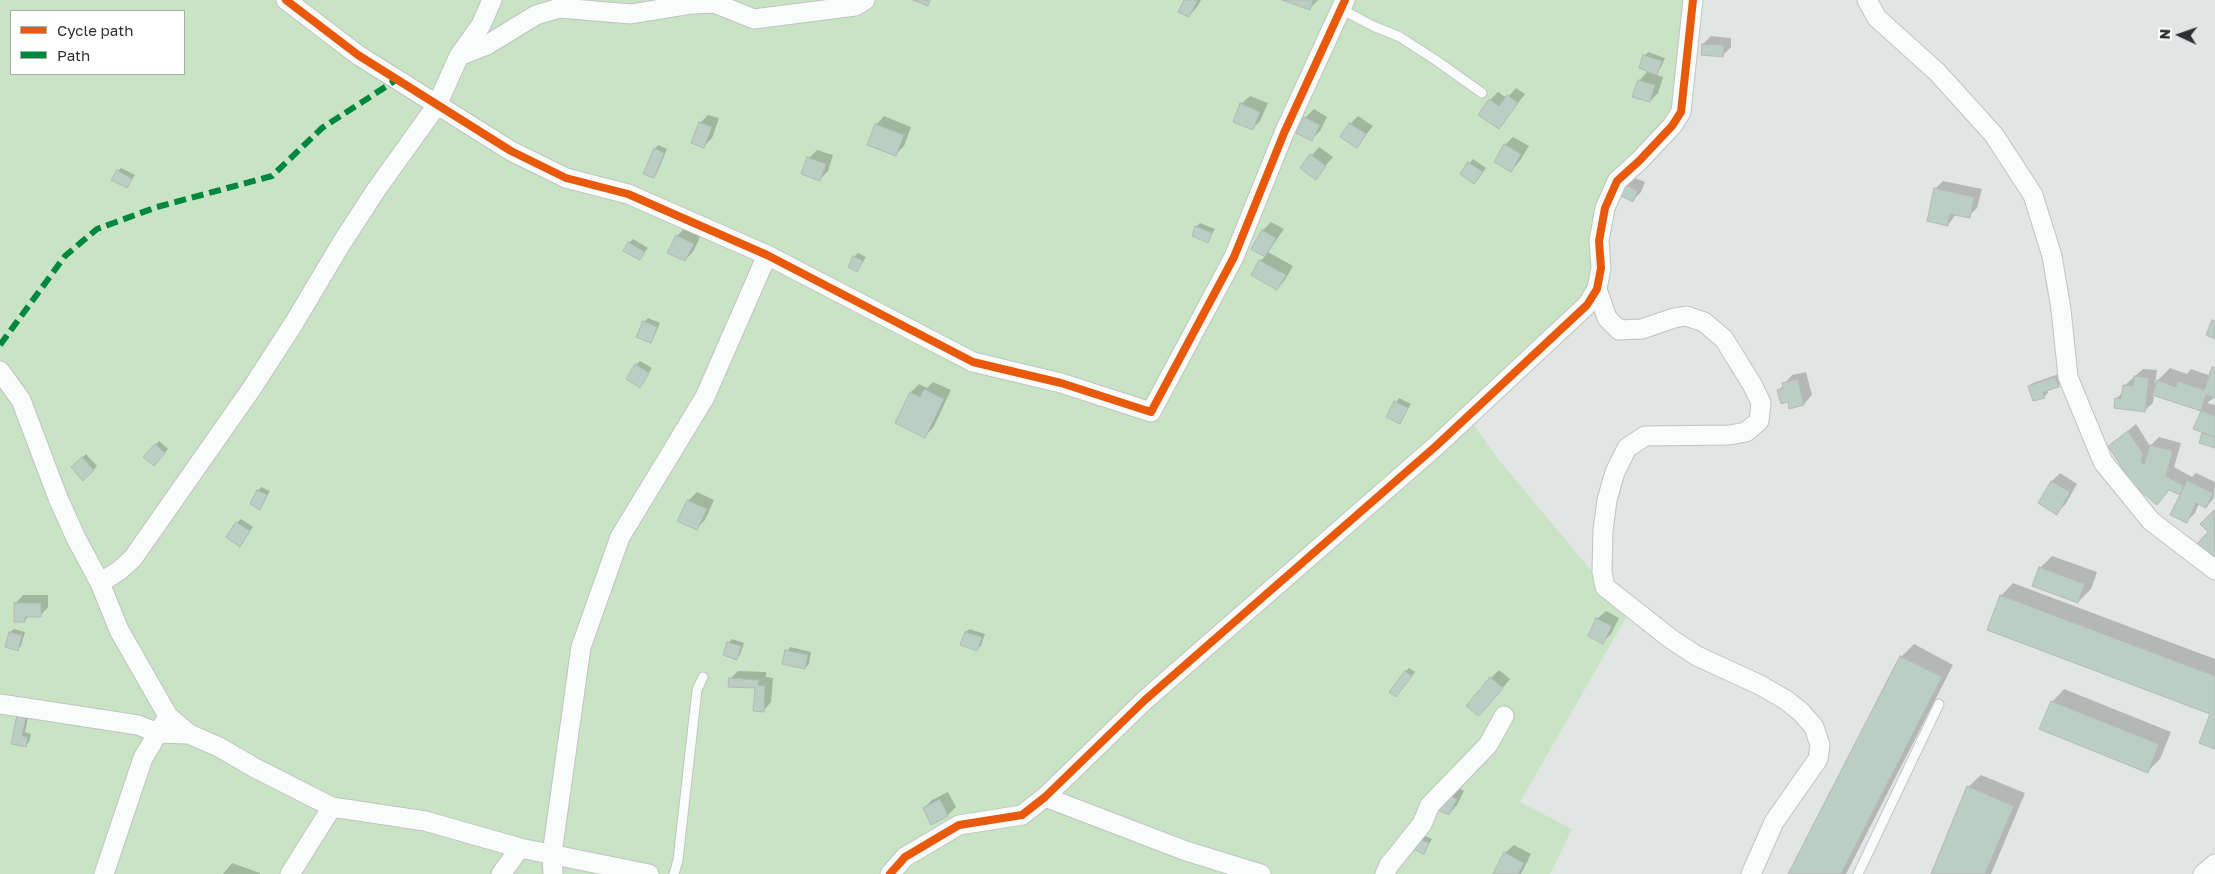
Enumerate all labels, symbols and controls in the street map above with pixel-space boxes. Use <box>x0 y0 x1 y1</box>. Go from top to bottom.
legend <box>10 10 185 75</box>
north arrow <box>2155 10 2205 60</box>
text: Cycle path <box>57 21 133 39</box>
text: N <box>2156 28 2173 40</box>
text: Path <box>57 46 90 64</box>

